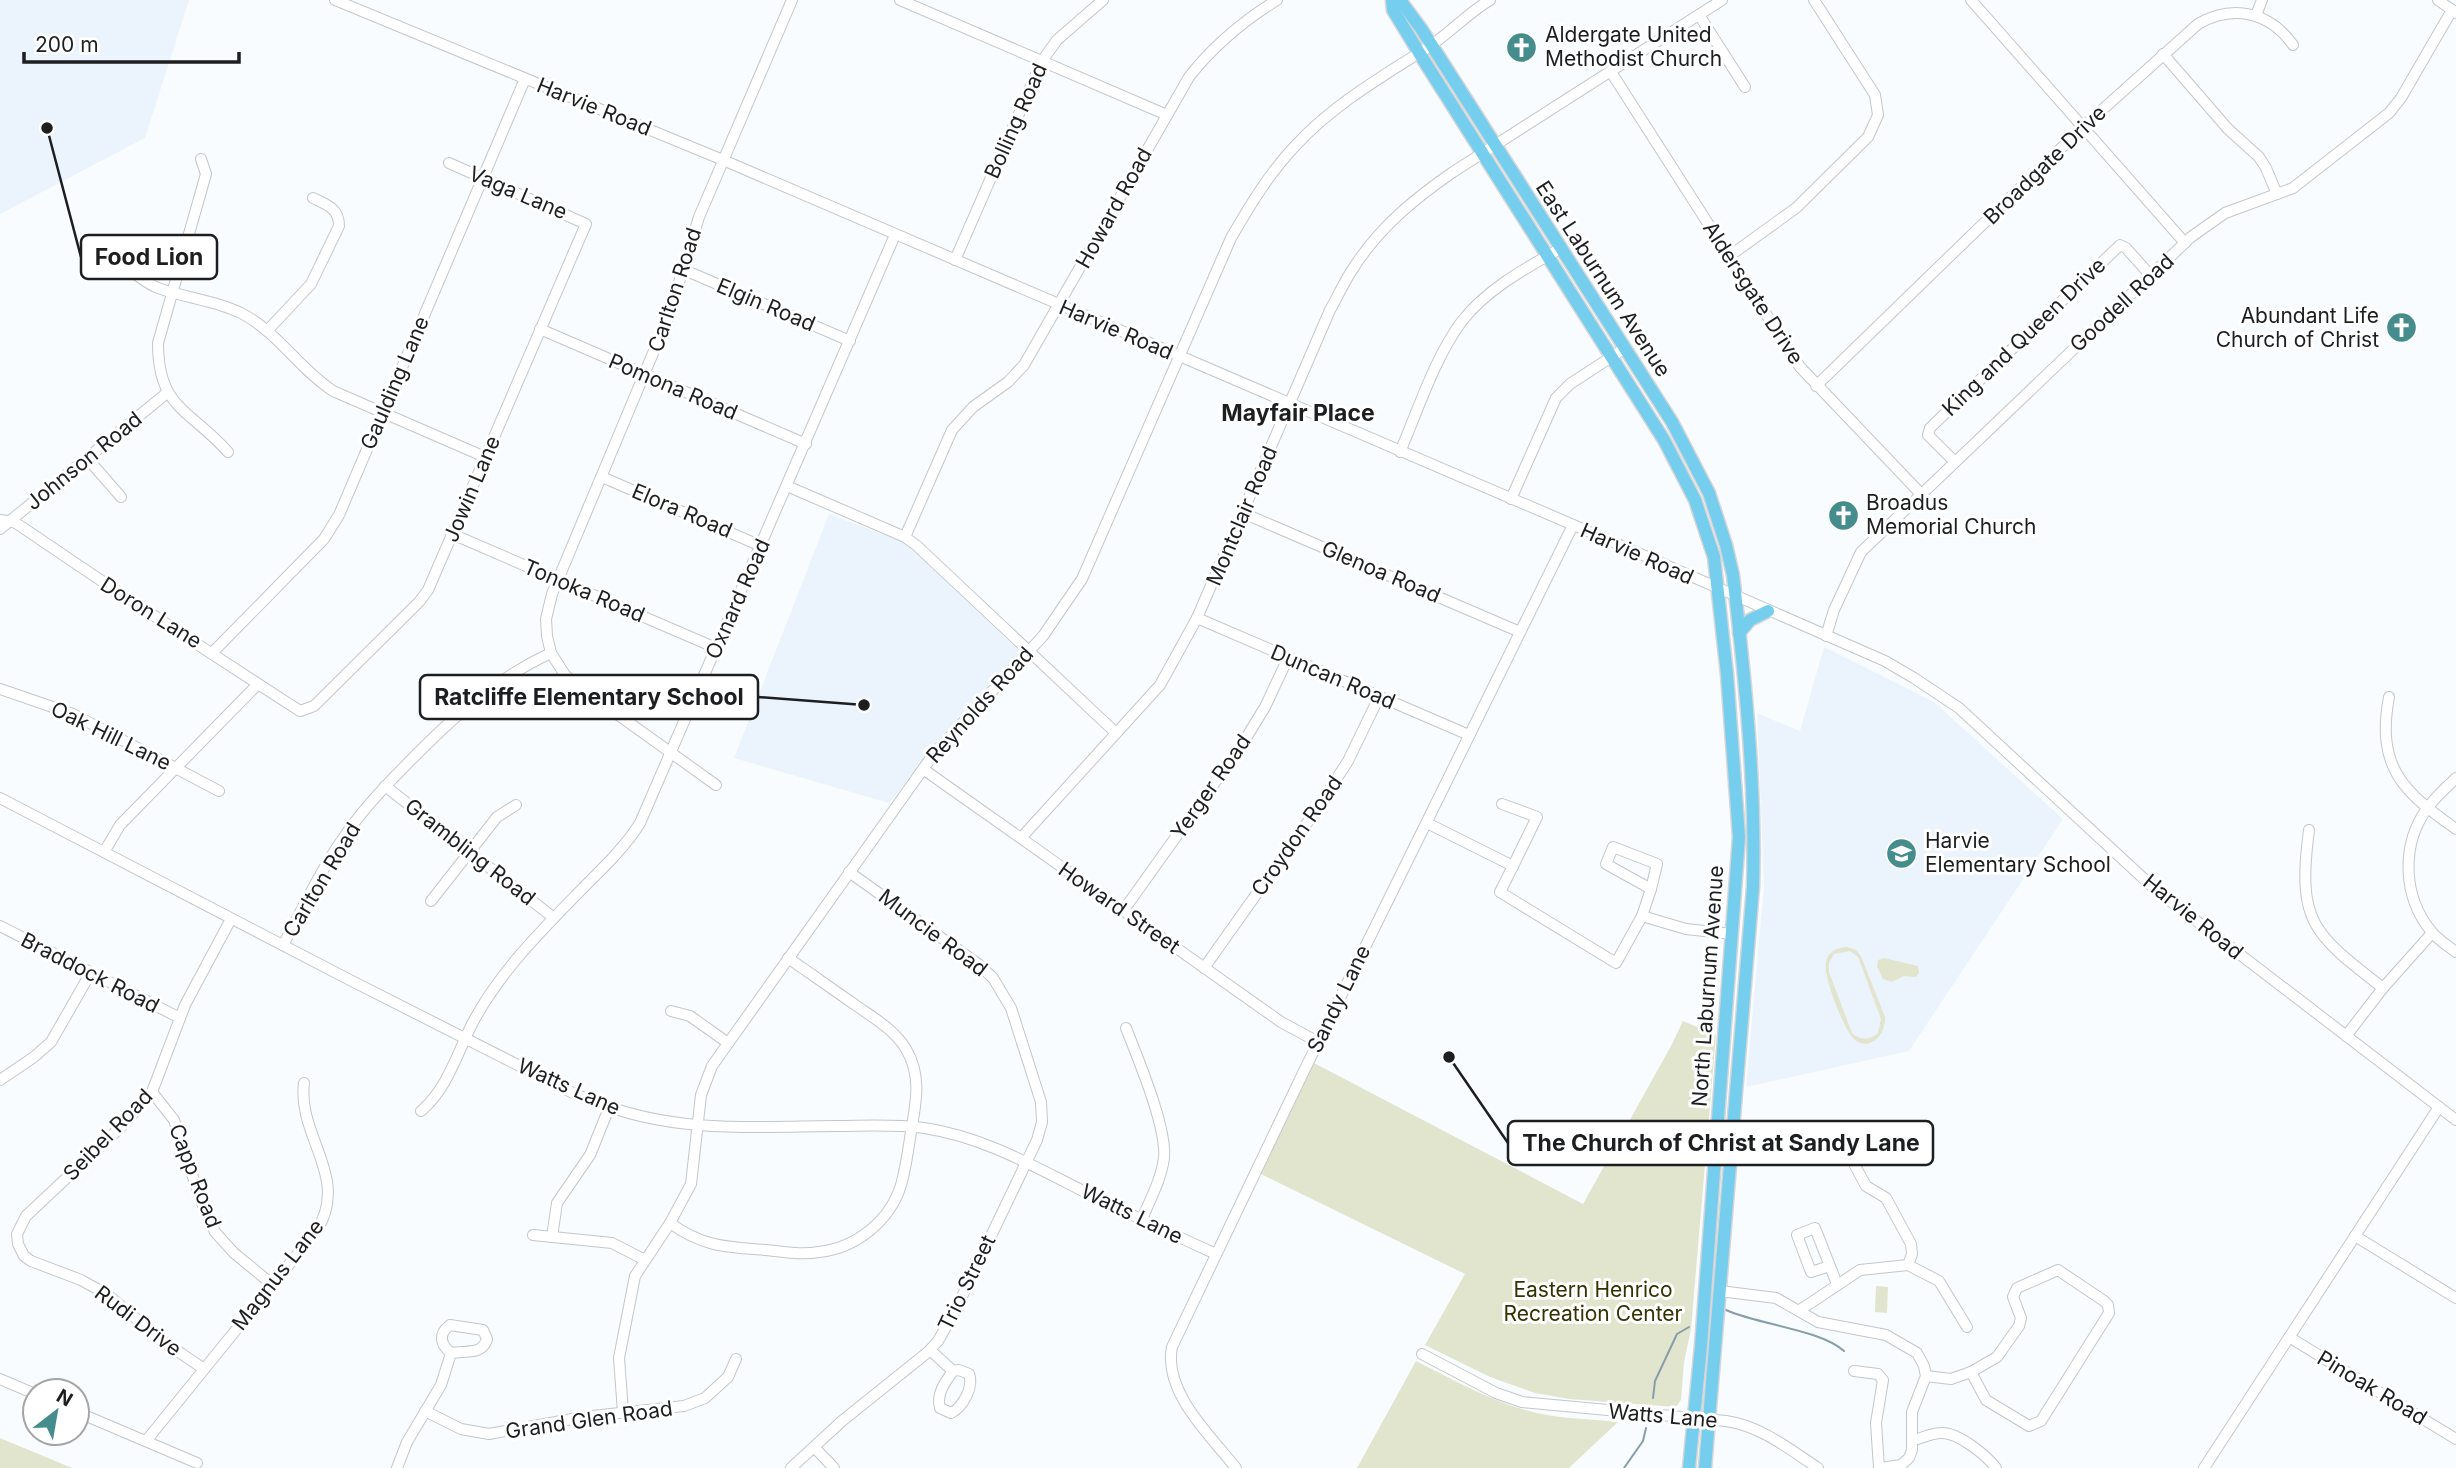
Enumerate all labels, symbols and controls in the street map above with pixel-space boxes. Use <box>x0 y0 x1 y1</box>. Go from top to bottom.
scale bar <box>24 21 240 65</box>
place label: Aldergate United Methodist Church <box>1545 22 1722 71</box>
church icon: Aldergate United Methodist Church <box>1505 30 1539 64</box>
text: 200 m <box>35 32 99 57</box>
street label: Bolling Road <box>979 59 1052 182</box>
street label: Harvie Road <box>533 72 655 141</box>
street label: Broadgate Drive <box>1978 100 2111 229</box>
street label: Howard Road <box>1070 143 1157 272</box>
street label: Vaga Lane <box>465 161 571 224</box>
street label: East Laburnum Avenue <box>1531 176 1676 381</box>
street label: Aldersgate Drive <box>1698 217 1809 369</box>
street label: Carlton Road <box>643 225 706 355</box>
callout: Food Lion <box>81 235 217 279</box>
text: Food Lion <box>95 243 203 271</box>
street label: Goodell Road <box>2065 248 2179 357</box>
street label: King and Queen Drive <box>1937 252 2110 421</box>
street label: Elgin Road <box>713 273 819 336</box>
street label: Harvie Road <box>1055 294 1177 365</box>
place label: Abundant Life Church of Christ <box>2216 303 2379 352</box>
church icon: Abundant Life Church of Christ <box>2385 311 2419 345</box>
street label: Gaulding Lane <box>355 312 434 453</box>
street label: Pomona Road <box>605 348 741 425</box>
district label: Mayfair Place <box>1221 399 1375 427</box>
street label: Johnson Road <box>21 406 147 515</box>
street label: Jowin Lane <box>438 432 505 546</box>
street label: Montclair Road <box>1201 442 1282 589</box>
street label: Elora Road <box>628 478 736 543</box>
place label: Broadus Memorial Church <box>1866 490 2036 539</box>
church icon: Broadus Memorial Church <box>1826 498 1860 532</box>
street label: Harvie Road <box>1577 517 1698 590</box>
street label: Oxnard Road <box>700 535 775 663</box>
street label: Glenoa Road <box>1318 535 1444 608</box>
street label: Tonoka Road <box>520 554 649 627</box>
street label: Doron Lane <box>96 572 206 654</box>
street label: Duncan Road <box>1267 639 1399 714</box>
street label: Reynolds Road <box>921 642 1038 768</box>
callout: Ratcliffe Elementary School <box>420 675 758 719</box>
text: Ratcliffe Elementary School <box>434 683 744 711</box>
street label: Oak Hill Lane <box>47 696 175 775</box>
street label: Yerger Road <box>1165 730 1256 844</box>
street label: Croydon Road <box>1246 771 1347 901</box>
street label: Grambling Road <box>400 793 541 910</box>
street label: Carlton Road <box>278 818 366 941</box>
place label: Harvie Elementary School <box>1925 828 2111 877</box>
school or university icon: Harvie Elementary School <box>1885 836 1919 870</box>
street label: Howard Street <box>1054 857 1185 959</box>
street label: North Laburnum Avenue <box>1687 864 1728 1108</box>
street label: Harvie Road <box>2138 869 2248 965</box>
street label: Muncie Road <box>874 884 993 982</box>
street label: Braddock Road <box>17 927 164 1018</box>
street label: Sandy Lane <box>1302 941 1375 1057</box>
street label: Watts Lane <box>514 1053 624 1120</box>
street label: Seibel Road <box>58 1084 157 1186</box>
street label: Capp Road <box>164 1120 227 1231</box>
callout: The Church of Christ at Sandy Lane <box>1508 1121 1933 1165</box>
text: The Church of Christ at Sandy Lane <box>1522 1129 1920 1157</box>
street label: Watts Lane <box>1077 1178 1187 1249</box>
street label: Magnus Lane <box>227 1214 329 1335</box>
street label: Trio Street <box>933 1231 1001 1335</box>
park label: Eastern Henrico Recreation Center <box>1504 1277 1683 1326</box>
street label: Rudi Drive <box>90 1280 187 1361</box>
street label: Pinoak Road <box>2313 1345 2432 1430</box>
north arrow <box>21 1377 91 1447</box>
text: N <box>52 1384 77 1411</box>
street label: Grand Glen Road <box>504 1395 674 1444</box>
street label: Watts Lane <box>1607 1398 1719 1433</box>

